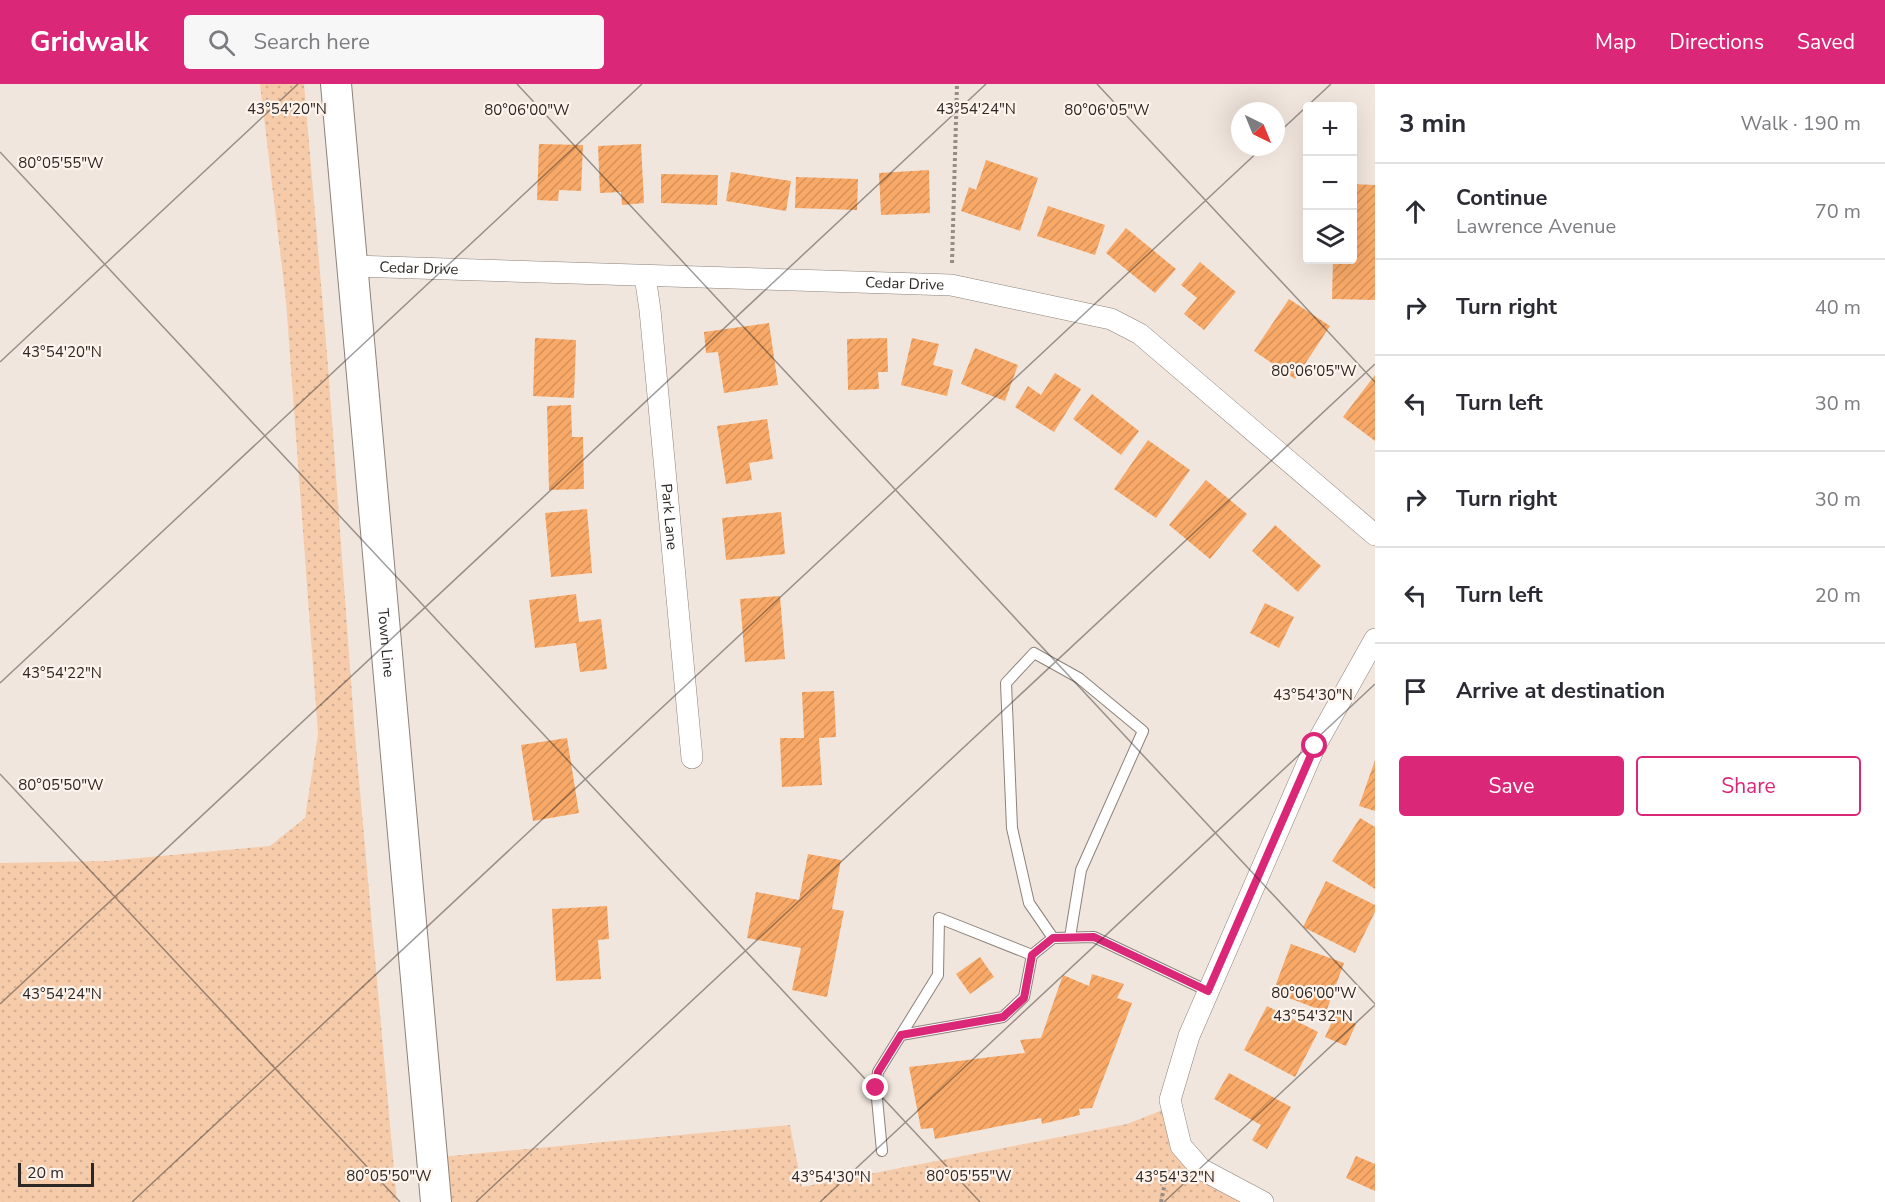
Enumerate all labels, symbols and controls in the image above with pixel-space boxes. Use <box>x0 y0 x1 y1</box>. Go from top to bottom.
search box <box>184 15 604 69</box>
text: Gridwalk <box>30 23 148 61</box>
icon: search <box>205 26 238 59</box>
text: Search here <box>253 27 370 57</box>
text: Map <box>1595 28 1636 56</box>
text: Directions <box>1669 28 1764 56</box>
text: Saved <box>1797 28 1855 56</box>
text: 43°54'20"N <box>247 99 327 119</box>
text: 43°54'24"N <box>936 99 1016 119</box>
text: 80°06'00"W <box>484 100 570 120</box>
text: 80°06'05"W <box>1064 100 1150 120</box>
north arrow <box>1231 102 1285 156</box>
map controls <box>1303 102 1357 264</box>
button: + <box>1303 102 1357 156</box>
text: 3 min <box>1399 106 1466 141</box>
text: Walk · 190 m <box>1741 110 1861 137</box>
text: 80°05'55"W <box>18 153 104 173</box>
button: − <box>1303 156 1357 210</box>
text: Continue <box>1456 183 1547 213</box>
icon: ahead <box>1399 195 1432 228</box>
text: 70 m <box>1815 198 1861 225</box>
button: layers <box>1303 210 1357 264</box>
text: Lawrence Avenue <box>1456 213 1616 240</box>
street label: Cedar Drive <box>379 257 459 279</box>
street label: Cedar Drive <box>865 272 945 295</box>
icon: right <box>1399 291 1432 324</box>
text: Turn right <box>1456 292 1557 322</box>
text: 40 m <box>1815 294 1861 321</box>
text: 43°54'20"N <box>22 342 102 362</box>
text: 80°06'05"W <box>1271 361 1357 381</box>
icon: left <box>1399 387 1432 420</box>
text: Turn left <box>1456 388 1543 418</box>
text: 30 m <box>1815 390 1861 417</box>
street label: Park Lane <box>656 483 682 551</box>
icon: right <box>1399 483 1432 516</box>
text: Turn right <box>1456 484 1557 514</box>
text: 30 m <box>1815 486 1861 513</box>
icon: left <box>1399 579 1432 612</box>
text: Turn left <box>1456 580 1543 610</box>
text: 20 m <box>1815 582 1861 609</box>
street label: Town Line <box>373 607 399 678</box>
text: 43°54'22"N <box>22 663 102 683</box>
icon: arrive <box>1399 675 1432 708</box>
text: Arrive at destination <box>1456 676 1665 706</box>
text: 43°54'30"N <box>1273 685 1353 705</box>
route start <box>1301 732 1327 758</box>
button: Save <box>1399 756 1624 816</box>
button: Share <box>1636 756 1861 816</box>
text: 80°05'50"W <box>18 775 104 795</box>
text: 80°06'00"W <box>1271 983 1357 1003</box>
text: 43°54'24"N <box>22 984 102 1004</box>
text: 43°54'32"N <box>1273 1006 1353 1026</box>
route end <box>862 1074 888 1100</box>
scale bar <box>18 1160 94 1188</box>
text: 20 m <box>27 1162 64 1184</box>
text: 80°05'50"W <box>346 1166 432 1186</box>
text: 80°05'55"W <box>926 1166 1012 1186</box>
text: 43°54'30"N <box>791 1167 871 1187</box>
text: 43°54'32"N <box>1135 1167 1215 1187</box>

